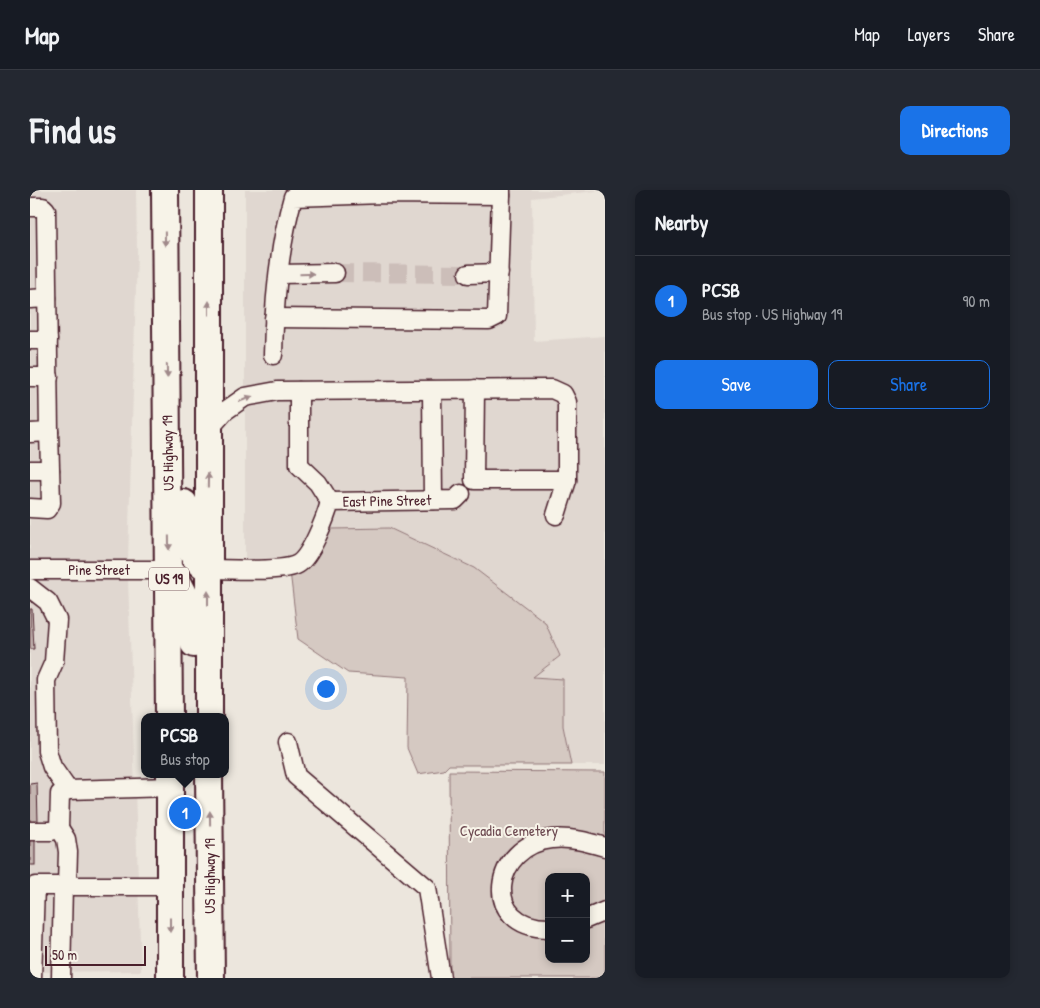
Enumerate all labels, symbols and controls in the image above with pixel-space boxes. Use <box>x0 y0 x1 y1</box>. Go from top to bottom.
text: Map <box>25 19 59 51</box>
text: Map <box>854 22 880 47</box>
text: Layers <box>908 22 950 47</box>
text: Share <box>978 22 1015 47</box>
button: Directions <box>900 106 1010 155</box>
text: Find us <box>30 107 116 154</box>
text: Nearby <box>655 208 708 237</box>
one-way arrow <box>161 231 169 247</box>
one-way arrow <box>300 269 316 277</box>
text: PCSB <box>702 277 740 303</box>
text: 1 <box>668 290 674 312</box>
text: 90 m <box>962 290 990 312</box>
one-way arrow <box>205 300 213 316</box>
text: Bus stop · US Highway 19 <box>702 303 842 325</box>
button: Save <box>655 360 818 409</box>
button: Share <box>828 360 990 409</box>
one-way arrow <box>163 363 171 379</box>
one-way arrow <box>239 395 254 403</box>
street label: US Highway 19 <box>156 415 179 491</box>
one-way arrow <box>205 472 213 488</box>
street label: East Pine Street <box>343 489 432 512</box>
one-way arrow <box>165 535 173 551</box>
street label: Pine Street <box>68 559 131 580</box>
road number: US 19 <box>149 568 189 590</box>
one-way arrow <box>204 590 212 606</box>
your location <box>313 676 339 702</box>
popup <box>141 713 229 778</box>
text: PCSB <box>160 722 198 748</box>
text: Bus stop <box>160 748 210 770</box>
pin: 1 <box>169 794 201 832</box>
one-way arrow <box>206 810 214 826</box>
park label: Cycadia Cemetery <box>460 820 558 841</box>
street label: US Highway 19 <box>199 838 220 914</box>
map controls <box>545 873 590 963</box>
button: + <box>545 873 590 918</box>
one-way arrow <box>166 917 174 933</box>
button: − <box>545 918 590 963</box>
scale bar <box>45 943 146 966</box>
text: 50 m <box>52 945 77 964</box>

